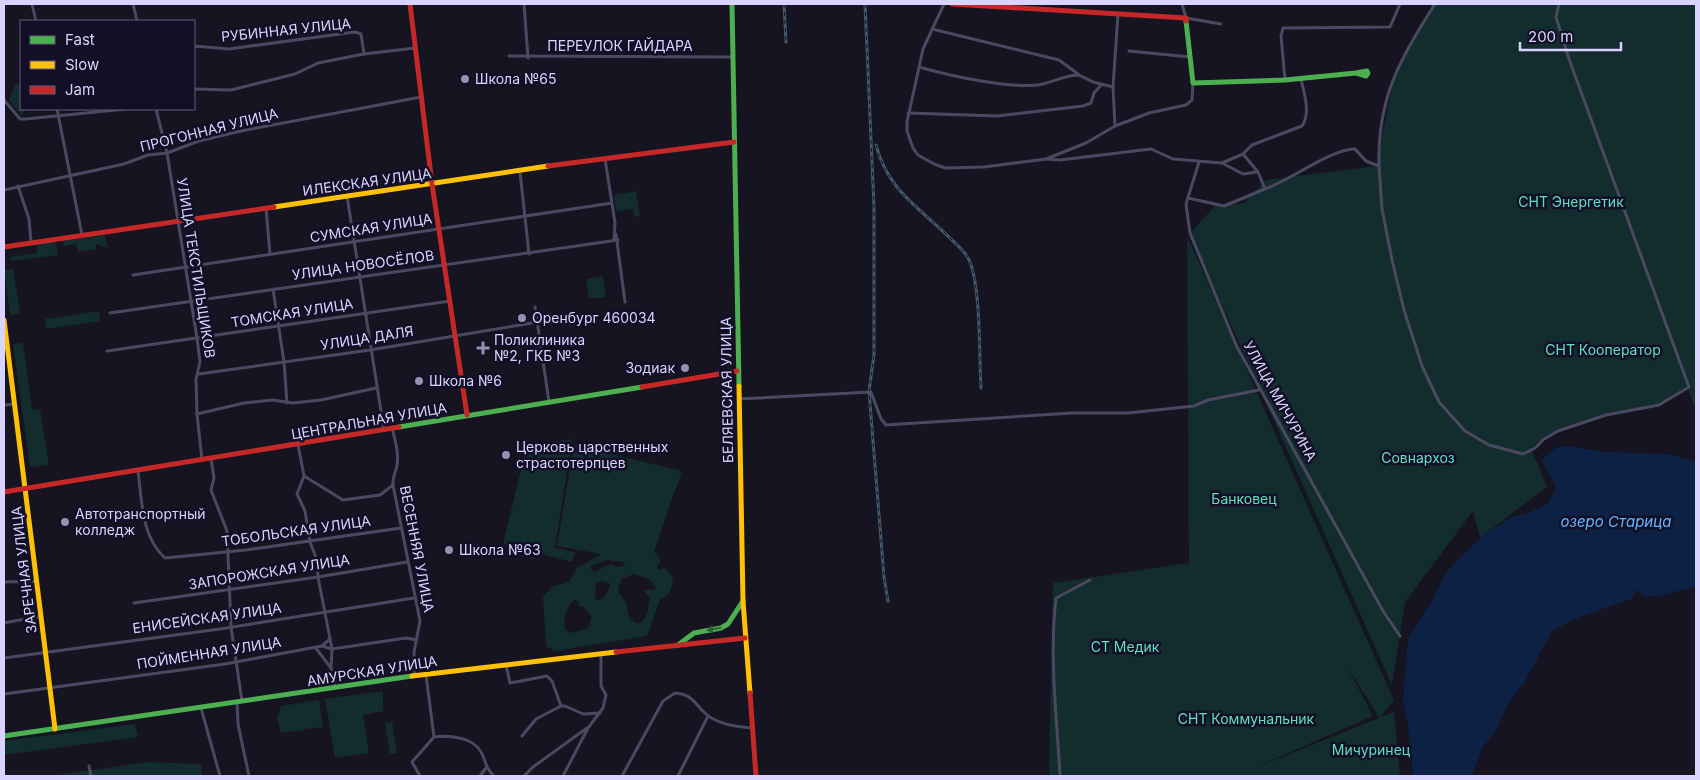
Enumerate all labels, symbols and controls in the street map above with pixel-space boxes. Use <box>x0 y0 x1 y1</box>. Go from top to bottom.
street label: РУБИННАЯ УЛИЦА <box>220 14 352 45</box>
legend <box>20 20 195 110</box>
scale bar <box>1520 20 1621 52</box>
text: 200 m <box>1528 27 1573 46</box>
text: Fast <box>65 30 95 49</box>
street label: ПЕРЕУЛОК ГАЙДАРА <box>547 36 693 54</box>
text: Slow <box>65 55 99 74</box>
place label: Школа №65 <box>475 70 556 87</box>
marker: Школа №65 <box>459 73 471 85</box>
text: Jam <box>65 80 95 99</box>
street label: ПРОГОННАЯ УЛИЦА <box>138 104 280 155</box>
street label: ИЛЕКСКАЯ УЛИЦА <box>301 164 433 199</box>
street label: УЛИЦА ТЕКСТИЛЬЩИКОВ <box>174 177 219 359</box>
park label: СНТ Энергетик <box>1518 193 1624 210</box>
street label: СУМСКАЯ УЛИЦА <box>309 209 434 246</box>
street label: УЛИЦА НОВОСЁЛОВ <box>291 246 435 283</box>
street label: ТОМСКАЯ УЛИЦА <box>229 294 355 331</box>
place label: Оренбург 460034 <box>532 309 656 326</box>
marker: Оренбург 460034 <box>516 312 528 324</box>
street label: БЕЛЯЕВСКАЯ УЛИЦА <box>717 316 736 463</box>
street label: УЛИЦА ДАЛЯ <box>319 322 415 353</box>
place label: Поликлиника №2, ГКБ №3 <box>494 331 585 364</box>
street label: УЛИЦА МИЧУРИНА <box>1240 338 1321 464</box>
marker: Поликлиника №2, ГКБ №3 <box>476 341 490 355</box>
park label: СНТ Кооператор <box>1545 341 1661 358</box>
place label: Зодиак <box>625 359 675 376</box>
marker: Зодиак <box>679 362 691 374</box>
place label: Школа №6 <box>429 372 502 389</box>
marker: Школа №6 <box>413 375 425 387</box>
street label: ЦЕНТРАЛЬНАЯ УЛИЦА <box>290 398 448 443</box>
place label: Церковь царственных страстотерпцев <box>516 438 669 471</box>
marker: Церковь царственных страстотерпцев <box>500 449 512 461</box>
park label: Совнархоз <box>1381 449 1455 466</box>
street label: ВЕСЕННЯЯ УЛИЦА <box>397 484 438 614</box>
park label: Банковец <box>1211 490 1277 507</box>
street label: ЗАРЕЧНАЯ УЛИЦА <box>7 505 40 635</box>
place label: Автотранспортный колледж <box>75 505 206 538</box>
street label: ТОБОЛЬСКАЯ УЛИЦА <box>220 512 372 549</box>
water label: озеро Старица <box>1561 512 1671 531</box>
marker: Автотранспортный колледж <box>59 516 71 528</box>
place label: Школа №63 <box>459 541 541 558</box>
marker: Школа №63 <box>443 544 455 556</box>
street label: ЗАПОРОЖСКАЯ УЛИЦА <box>187 550 351 593</box>
street label: ЕНИСЕЙСКАЯ УЛИЦА <box>131 598 283 636</box>
one-way arrow <box>706 625 722 633</box>
street label: ПОЙМЕННАЯ УЛИЦА <box>135 632 283 672</box>
park label: СТ Медик <box>1091 638 1160 655</box>
street label: АМУРСКАЯ УЛИЦА <box>305 652 439 689</box>
park label: СНТ Коммунальник <box>1178 710 1315 727</box>
park label: Мичуринец <box>1332 741 1411 758</box>

